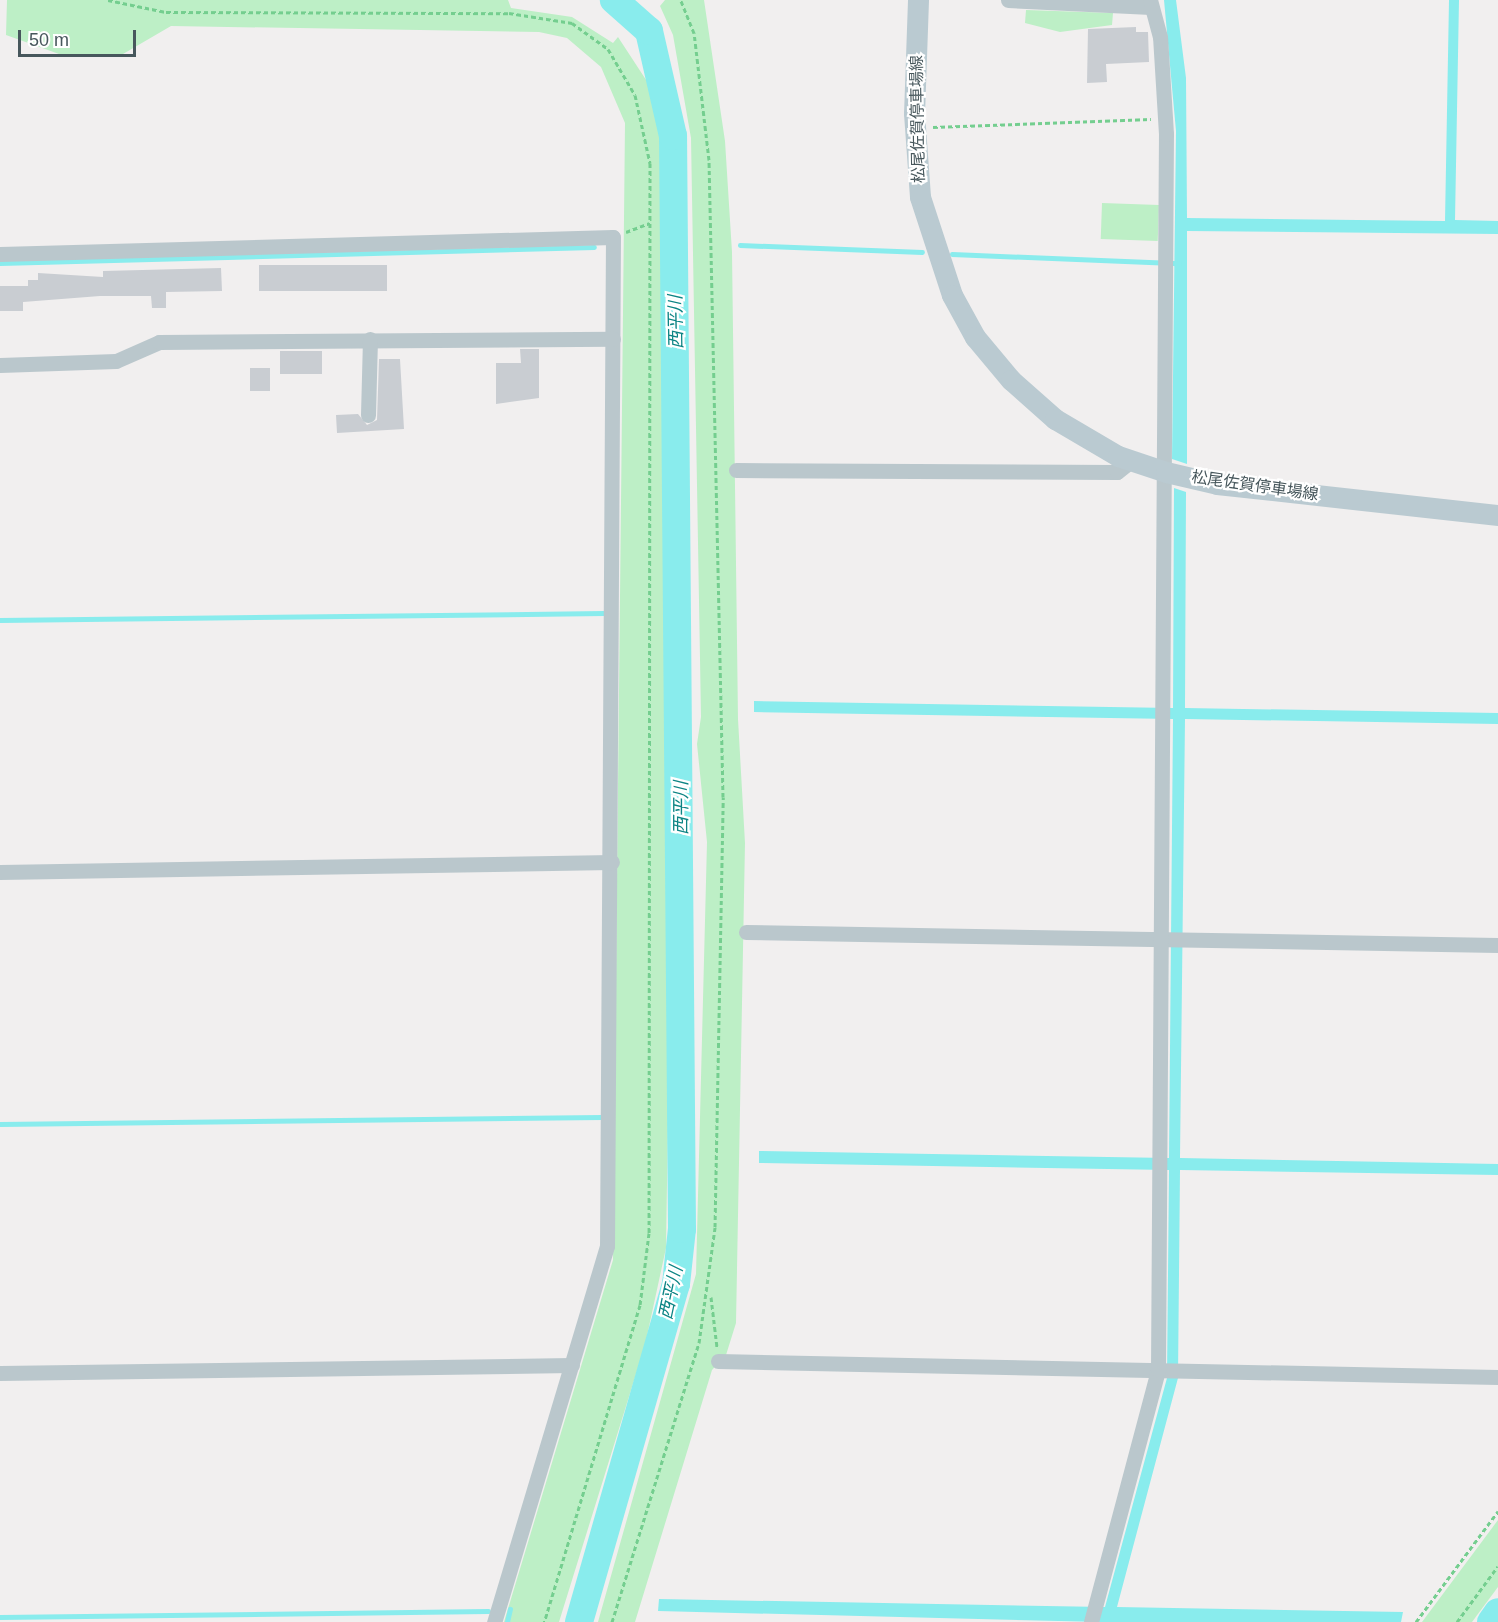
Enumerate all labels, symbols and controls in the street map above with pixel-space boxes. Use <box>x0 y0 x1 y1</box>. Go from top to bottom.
scale bar <box>21 18 140 56</box>
text: 50 m <box>29 30 69 50</box>
street label: 松尾佐賀停車場線 <box>907 55 929 183</box>
water label: 西平川 <box>665 295 687 349</box>
street label: 松尾佐賀停車場線 <box>1190 468 1320 504</box>
water label: 西平川 <box>670 781 692 835</box>
water label: 西平川 <box>655 1264 687 1322</box>

